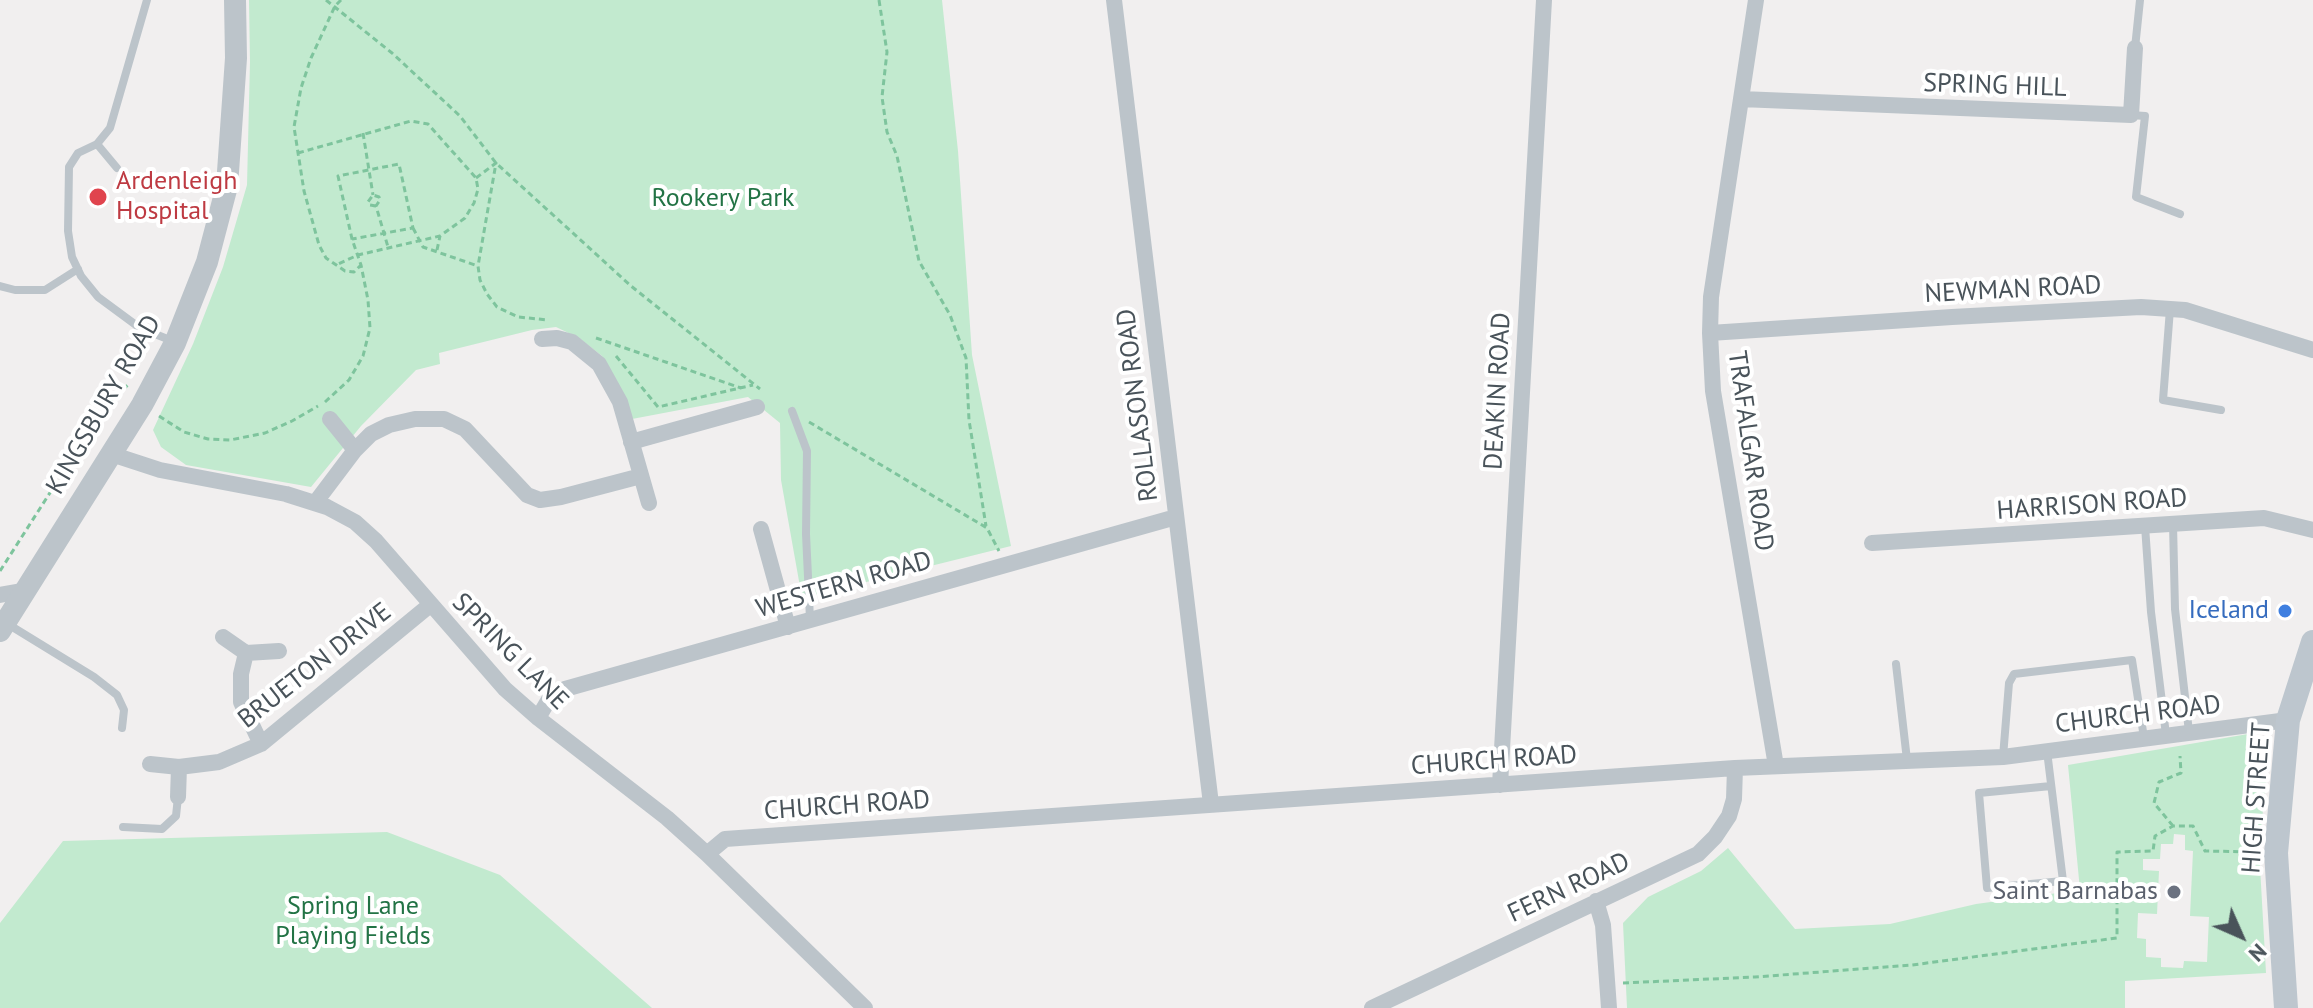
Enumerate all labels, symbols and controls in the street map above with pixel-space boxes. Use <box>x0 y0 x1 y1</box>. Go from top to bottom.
street label: SPRING HILL <box>1923 68 2067 104</box>
place label: Ardenleigh Hospital <box>116 166 237 228</box>
park label: Rookery Park <box>651 183 795 215</box>
marker: Ardenleigh Hospital <box>87 186 109 208</box>
street label: NEWMAN ROAD <box>1924 270 2102 310</box>
street label: ROLLASON ROAD <box>1111 307 1165 503</box>
street label: KINGSBURY ROAD <box>40 310 168 500</box>
street label: DEAKIN ROAD <box>1478 311 1518 471</box>
street label: TRAFALGAR ROAD <box>1720 349 1780 553</box>
street label: HARRISON ROAD <box>1996 483 2188 527</box>
street label: WESTERN ROAD <box>753 545 935 625</box>
street label: SPRING LANE <box>445 587 575 717</box>
place label: Iceland <box>2188 595 2269 627</box>
street label: BRUETON DRIVE <box>232 597 398 735</box>
marker: Iceland <box>2276 602 2294 620</box>
street label: CHURCH ROAD <box>2053 689 2223 741</box>
street label: HIGH STREET <box>2236 721 2278 875</box>
street label: CHURCH ROAD <box>1410 740 1578 782</box>
street label: CHURCH ROAD <box>763 785 931 827</box>
street label: FERN ROAD <box>1503 846 1635 930</box>
place label: Saint Barnabas <box>1992 876 2158 908</box>
marker: Saint Barnabas <box>2165 883 2183 901</box>
park label: Spring Lane Playing Fields <box>275 891 431 952</box>
north arrow <box>2201 896 2281 976</box>
text: N <box>2243 938 2273 968</box>

